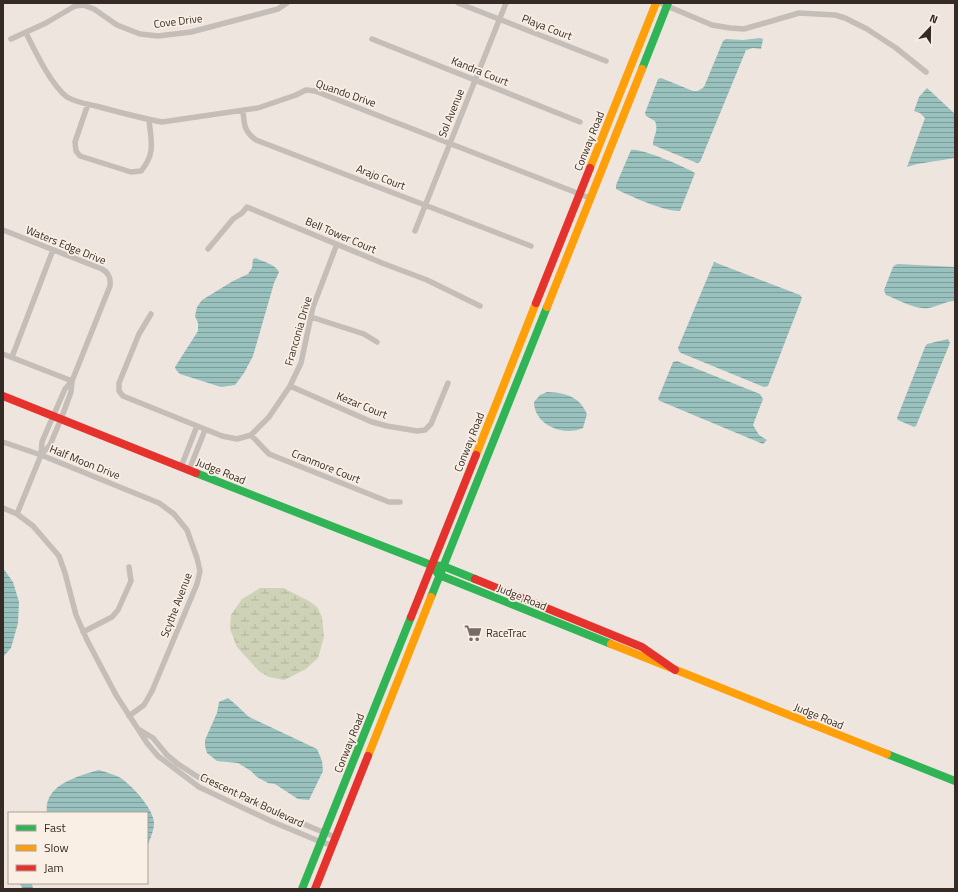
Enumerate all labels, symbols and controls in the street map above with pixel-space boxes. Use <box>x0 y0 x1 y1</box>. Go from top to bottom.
north arrow <box>910 8 950 48</box>
street label: Cove Drive <box>153 10 204 32</box>
street label: Playa Court <box>519 10 575 44</box>
text: N <box>927 10 940 28</box>
street label: Kandra Court <box>449 52 511 90</box>
street label: Quando Drive <box>314 75 379 111</box>
street label: Sol Avenue <box>434 86 468 140</box>
street label: Conway Road <box>570 109 608 173</box>
street label: Arajo Court <box>354 160 408 194</box>
street label: Bell Tower Court <box>303 213 379 257</box>
street label: Waters Edge Drive <box>23 222 109 269</box>
street label: Franconia Drive <box>280 294 316 368</box>
street label: Kezar Court <box>334 388 390 423</box>
street label: Conway Road <box>450 410 488 474</box>
street label: Half Moon Drive <box>47 441 123 484</box>
street label: Cranmore Court <box>289 445 363 487</box>
street label: Judge Road <box>194 454 248 488</box>
street label: Scythe Avenue <box>156 570 196 640</box>
street label: Judge Road <box>495 580 549 614</box>
supermarket icon: RaceTrac <box>463 623 483 643</box>
place label: RaceTrac <box>486 625 527 641</box>
street label: Judge Road <box>792 699 846 733</box>
street label: Conway Road <box>330 711 368 775</box>
street label: Crescent Park Boulevard <box>197 769 307 831</box>
legend <box>8 812 148 884</box>
text: Fast <box>44 818 67 837</box>
text: Slow <box>44 838 69 857</box>
text: Jam <box>44 858 64 877</box>

